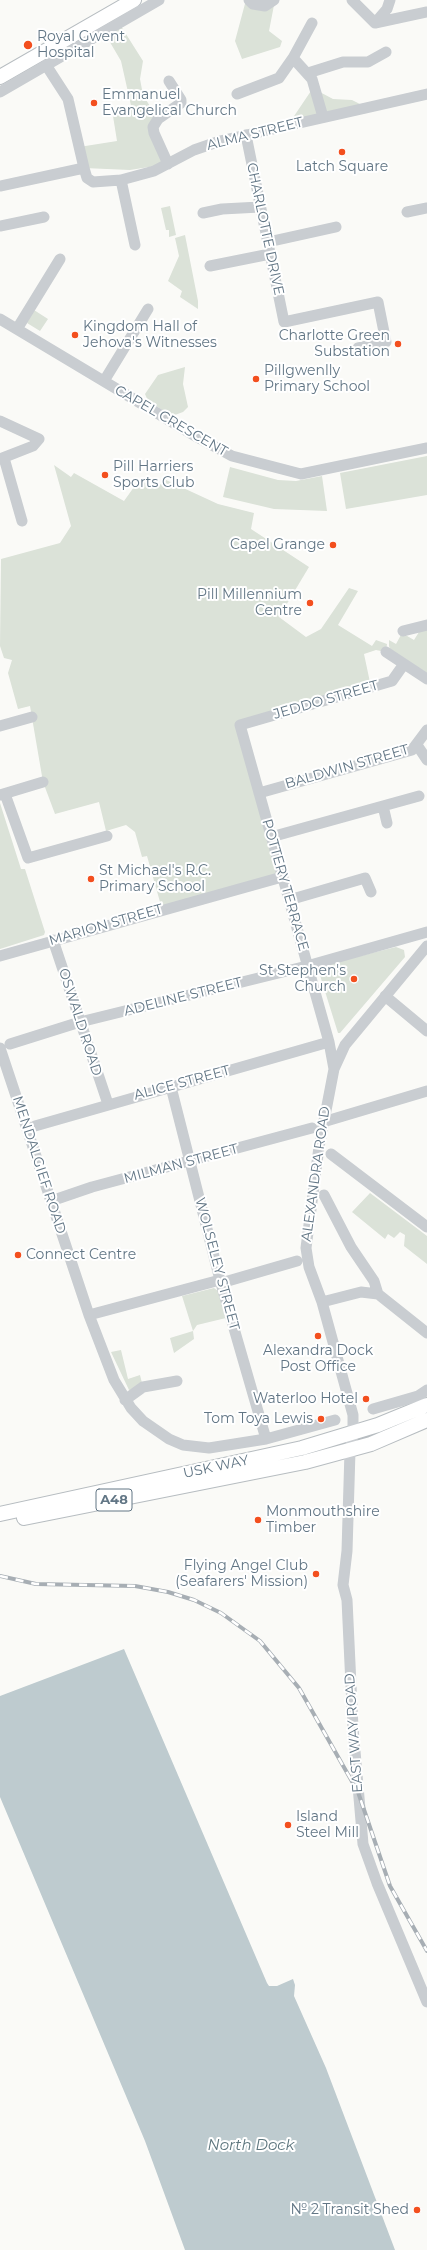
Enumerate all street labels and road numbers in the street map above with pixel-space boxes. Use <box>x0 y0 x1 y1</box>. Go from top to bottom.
street label: ALMA STREET <box>205 114 305 154</box>
street label: CHARLOTTE DRIVE <box>243 161 287 297</box>
street label: CAPEL CRESCENT <box>112 382 230 460</box>
street label: JEDDO STREET <box>272 677 380 723</box>
street label: BALDWIN STREET <box>283 741 411 793</box>
street label: POTTERY TERRACE <box>258 817 312 953</box>
street label: MARION STREET <box>47 901 165 949</box>
street label: OSWALD ROAD <box>55 966 105 1078</box>
street label: ADELINE STREET <box>122 974 244 1020</box>
street label: ALICE STREET <box>132 1062 232 1104</box>
street label: MENDALGIEF ROAD <box>9 1094 69 1236</box>
street label: ALEXANDRA ROAD <box>298 1105 334 1243</box>
street label: MILMAN STREET <box>122 1141 240 1187</box>
street label: WOLSELEY STREET <box>191 1196 243 1332</box>
street label: USK WAY <box>182 1452 250 1482</box>
road number: A48 <box>96 1489 132 1511</box>
street label: EAST WAY ROAD <box>341 1673 367 1793</box>

